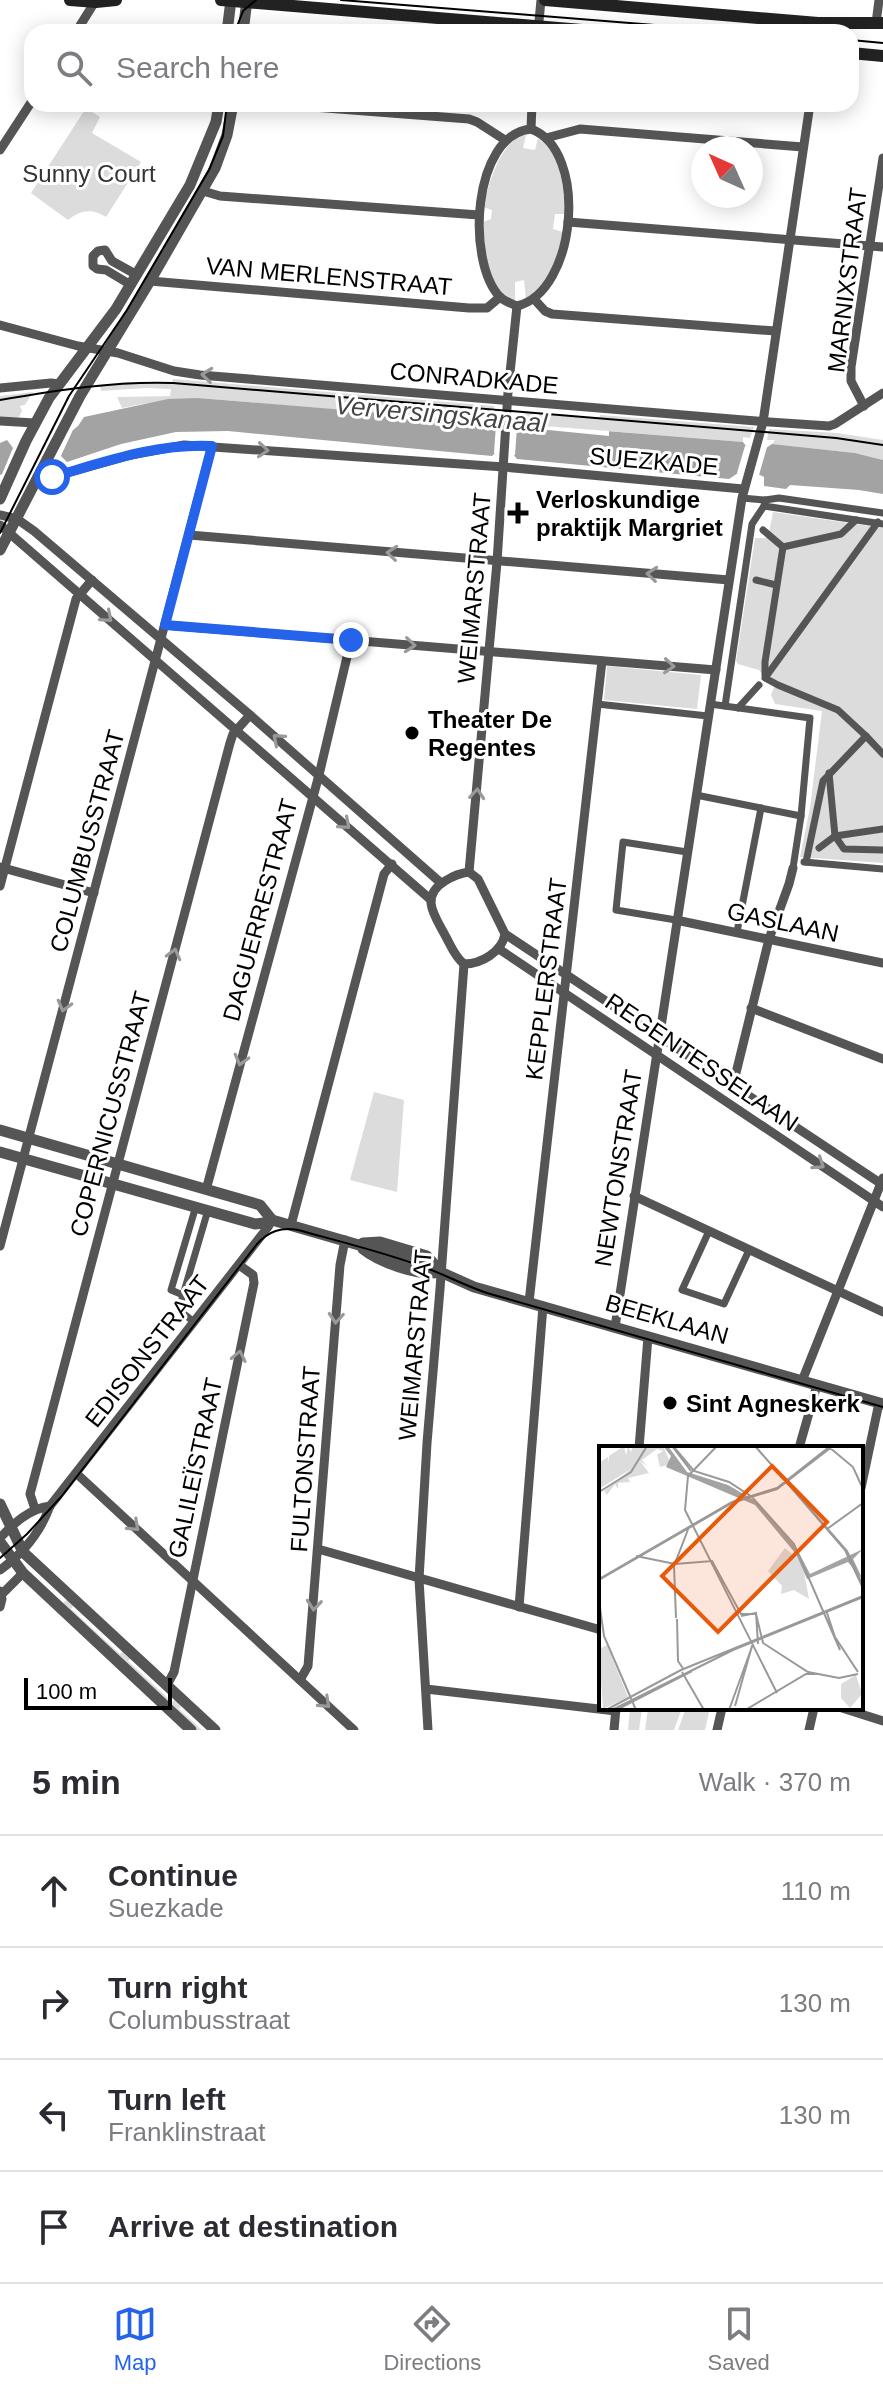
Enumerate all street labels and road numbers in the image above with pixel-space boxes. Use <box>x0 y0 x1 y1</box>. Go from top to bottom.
street label: MARNIXSTRAAT <box>822 186 872 374</box>
street label: VAN MERLENSTRAAT <box>205 252 454 300</box>
street label: CONRADKADE <box>388 357 560 399</box>
street label: SUEZKADE <box>588 442 720 480</box>
street label: WEIMARSTRAAT <box>452 491 496 685</box>
street label: COLUMBUSSTRAAT <box>44 727 130 955</box>
street label: DAGUERRESTRAAT <box>217 796 303 1024</box>
street label: KEPPLERSTRAAT <box>520 876 572 1082</box>
street label: GASLAAN <box>725 897 841 947</box>
street label: REGENTESSELAAN <box>600 987 804 1137</box>
street label: COPERNICUSSTRAAT <box>64 988 156 1240</box>
street label: NEWTONSTRAAT <box>589 1067 647 1268</box>
street label: WEIMARSTRAAT <box>393 1248 437 1442</box>
street label: EDISONSTRAAT <box>79 1270 215 1432</box>
street label: BEEKLAAN <box>602 1289 732 1349</box>
street label: FULTONSTRAAT <box>285 1365 325 1553</box>
street label: GALILEÏSTRAAT <box>163 1375 227 1561</box>

